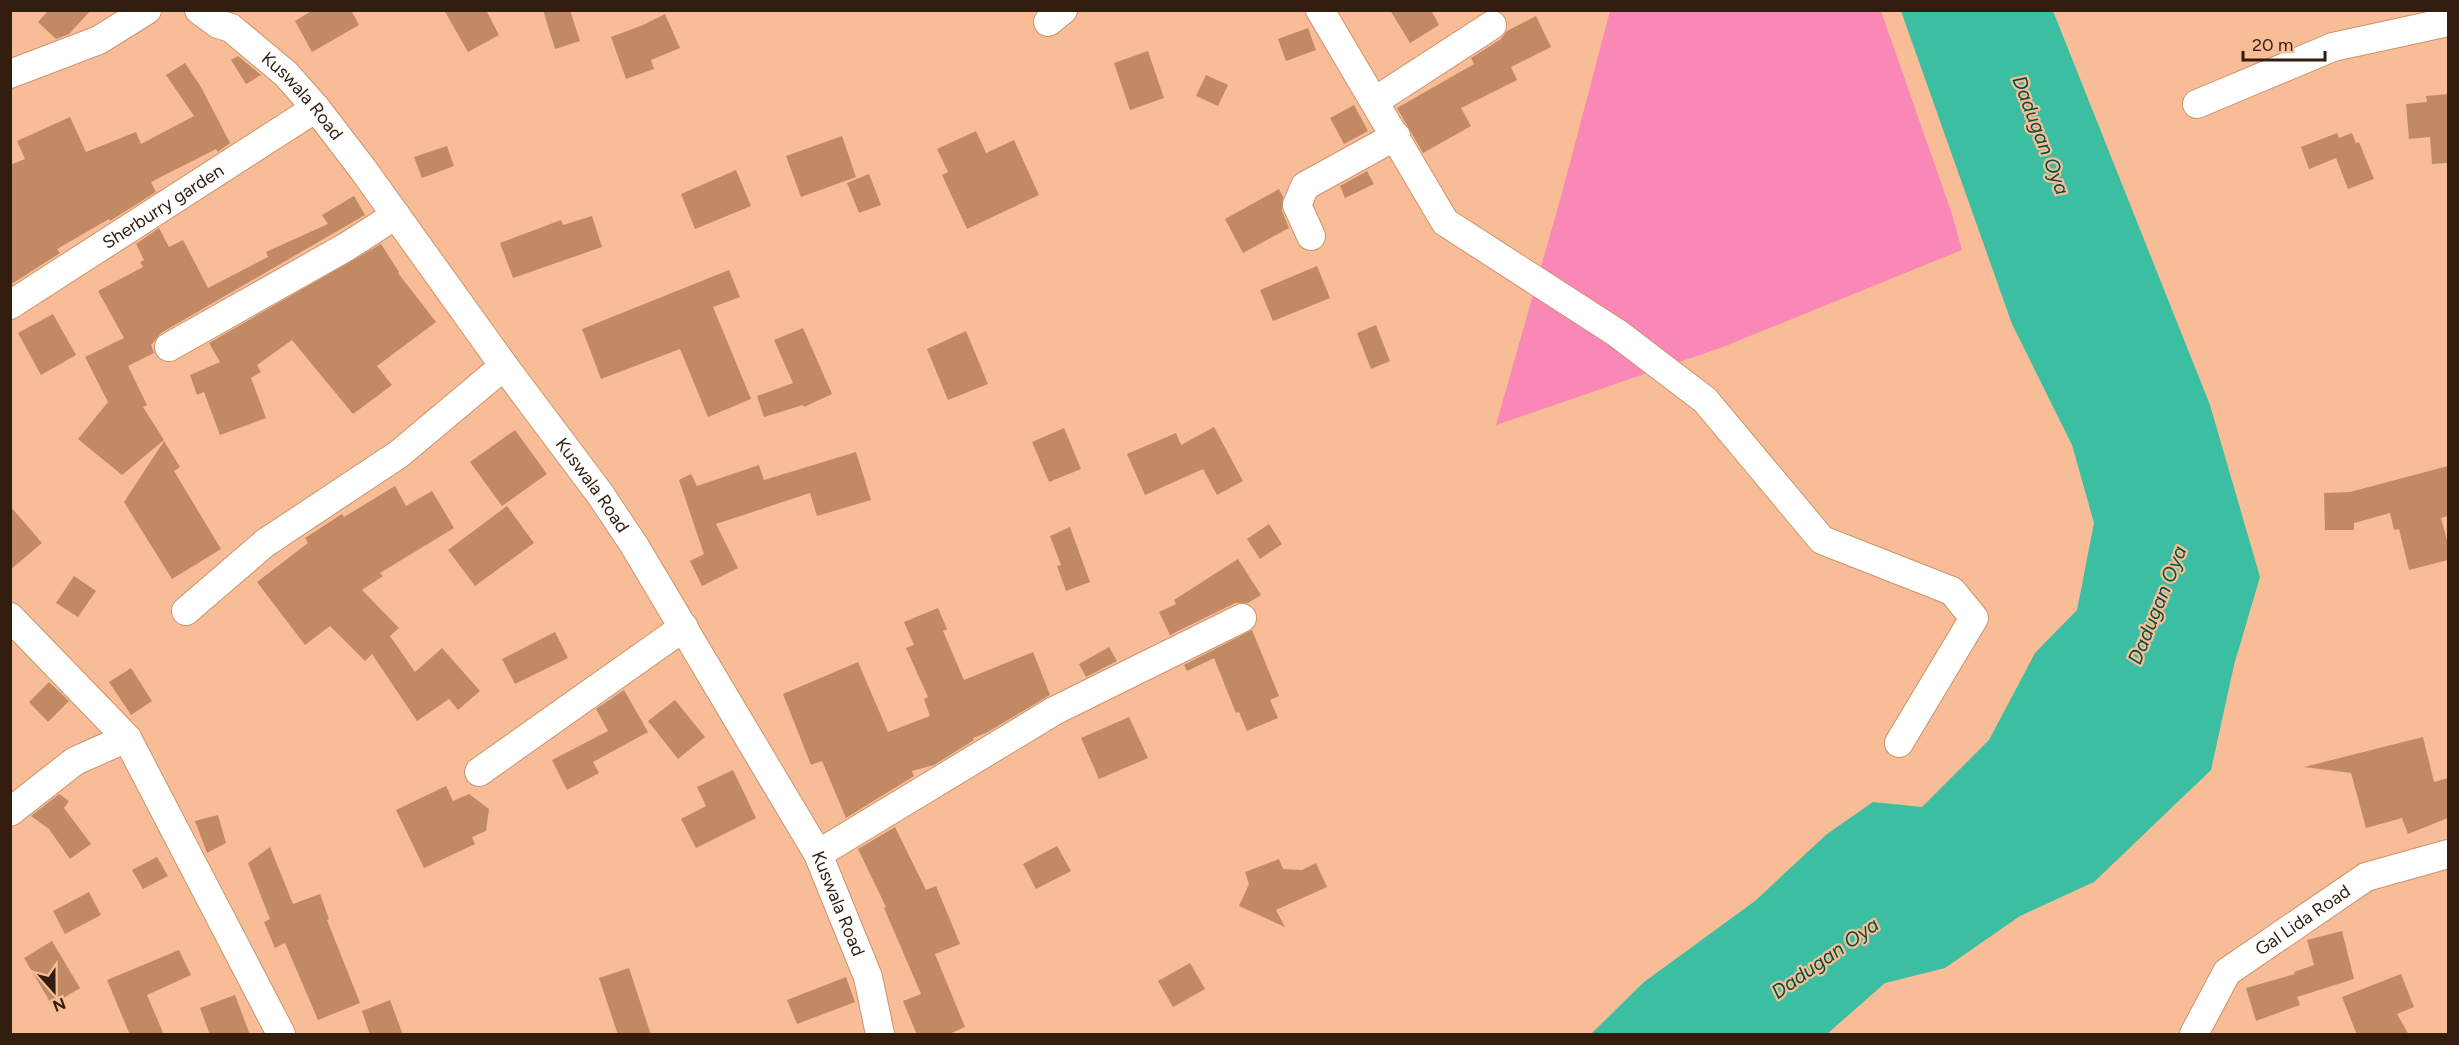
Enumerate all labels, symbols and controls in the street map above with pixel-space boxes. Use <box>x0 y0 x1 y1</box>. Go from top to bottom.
scale bar <box>2243 24 2326 62</box>
text: 20 m <box>2252 34 2293 56</box>
street label: Kuswala Road <box>257 47 348 144</box>
water label: Dadugan Oya <box>2007 72 2075 198</box>
street label: Sherburry garden <box>98 159 228 254</box>
street label: Kuswala Road <box>551 434 634 537</box>
water label: Dadugan Oya <box>2122 542 2192 668</box>
street label: Kuswala Road <box>807 848 869 959</box>
street label: Gal Lida Road <box>2251 880 2355 960</box>
water label: Dadugan Oya <box>1767 912 1883 1004</box>
north arrow <box>24 961 84 1021</box>
text: N <box>50 993 68 1016</box>

